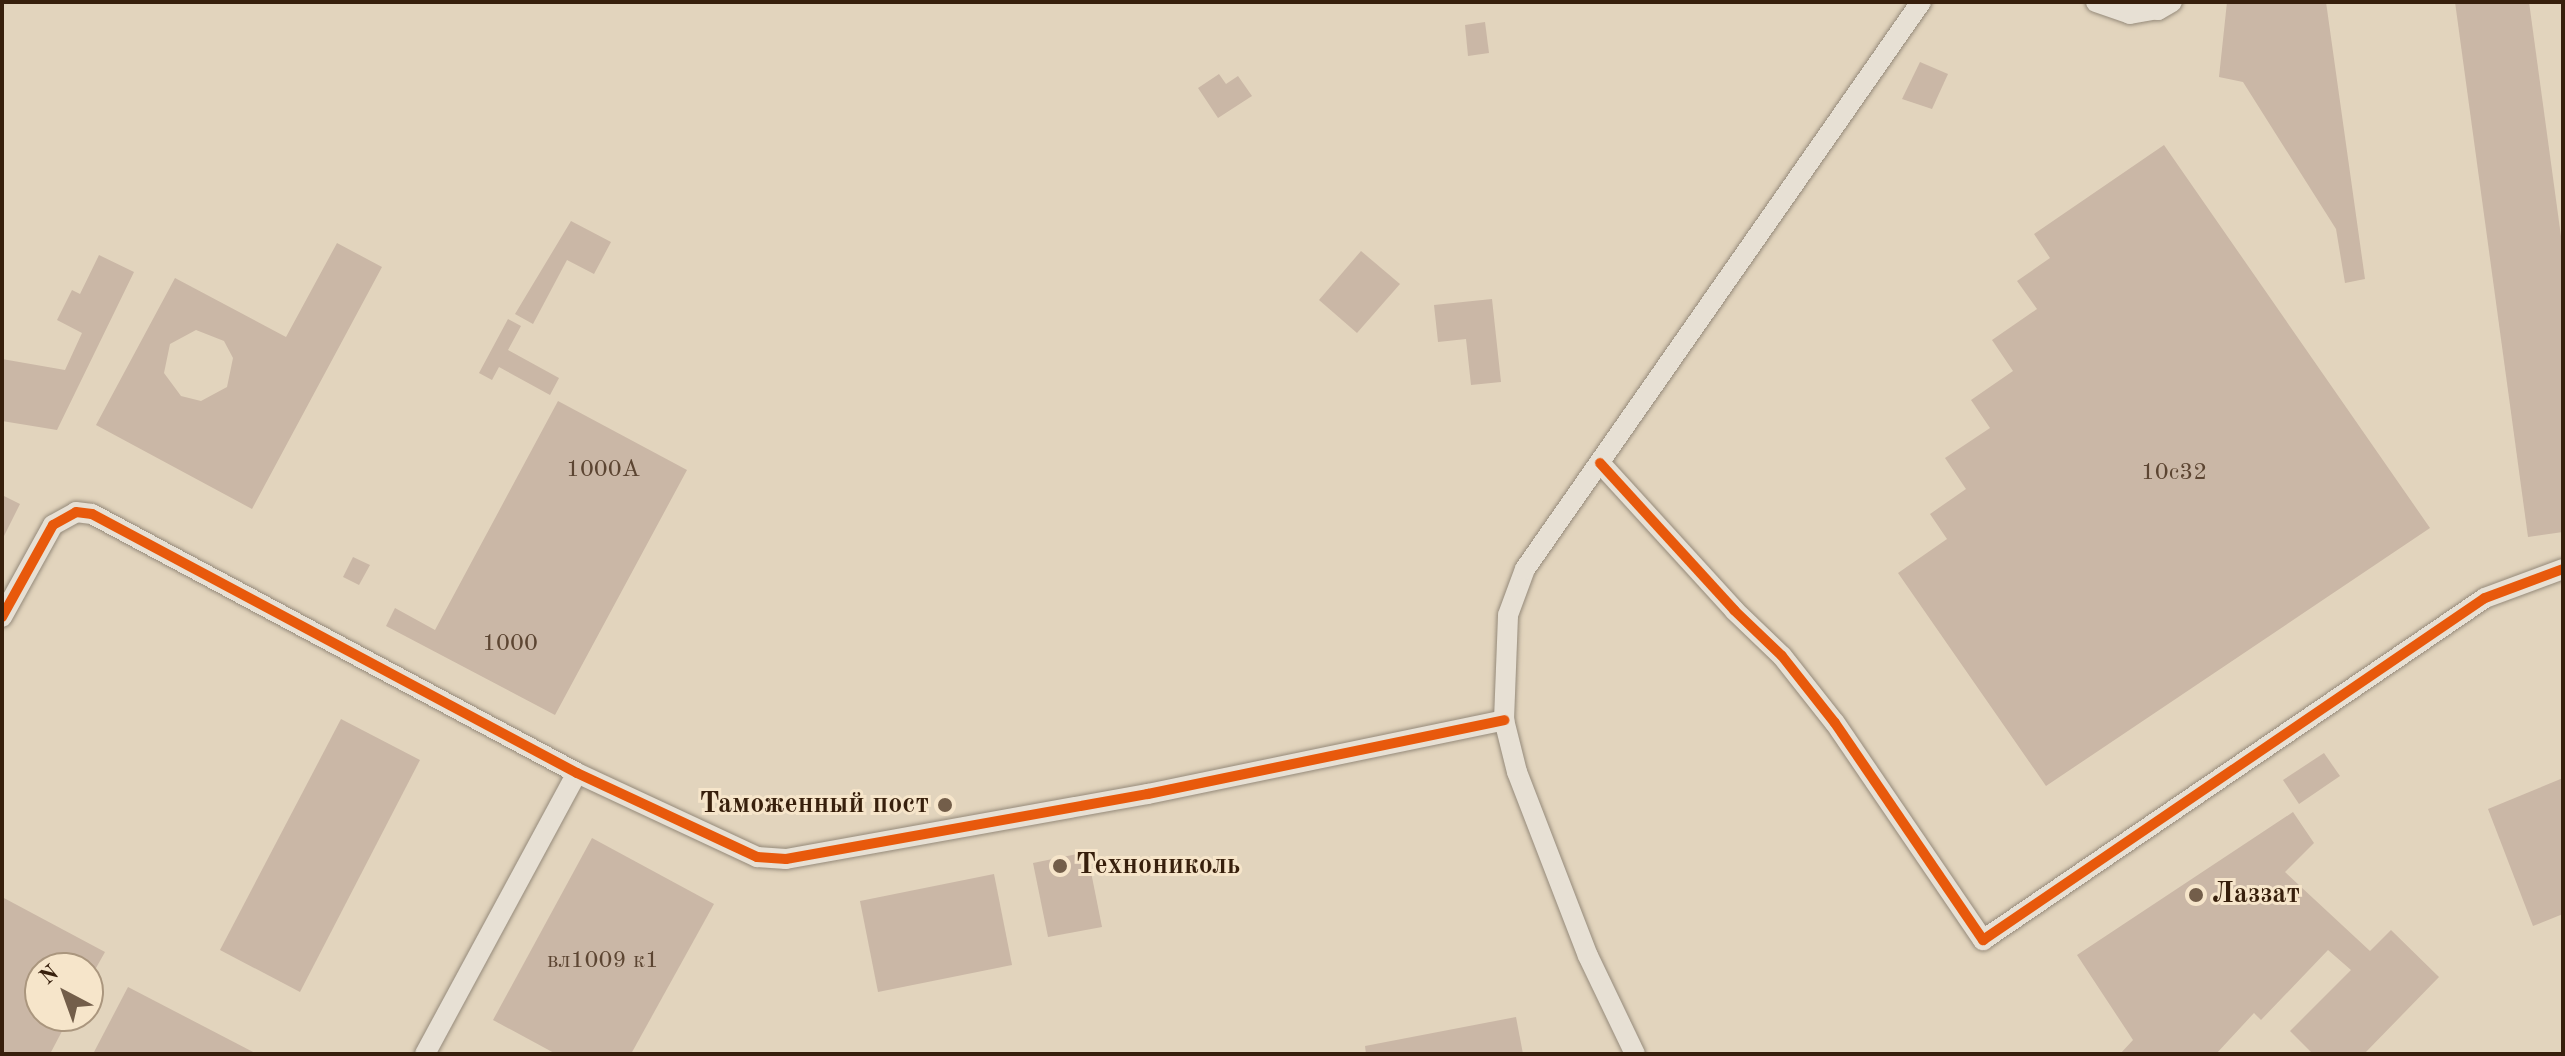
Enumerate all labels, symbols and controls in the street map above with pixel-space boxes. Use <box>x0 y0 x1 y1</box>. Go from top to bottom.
house number: 1000А <box>566 457 640 485</box>
house number: 10с32 <box>2141 460 2207 488</box>
house number: 1000 <box>482 631 538 659</box>
place label: Таможенный пост <box>699 788 929 822</box>
marker: Таможенный пост <box>936 796 954 814</box>
place label: Технониколь <box>1076 849 1240 883</box>
marker: Технониколь <box>1051 857 1069 875</box>
place label: Лаззат <box>2212 878 2300 912</box>
marker: Лаззат <box>2187 886 2205 904</box>
house number: вл1009 к1 <box>547 948 659 976</box>
north arrow <box>24 952 104 1032</box>
text: N <box>36 962 63 989</box>

